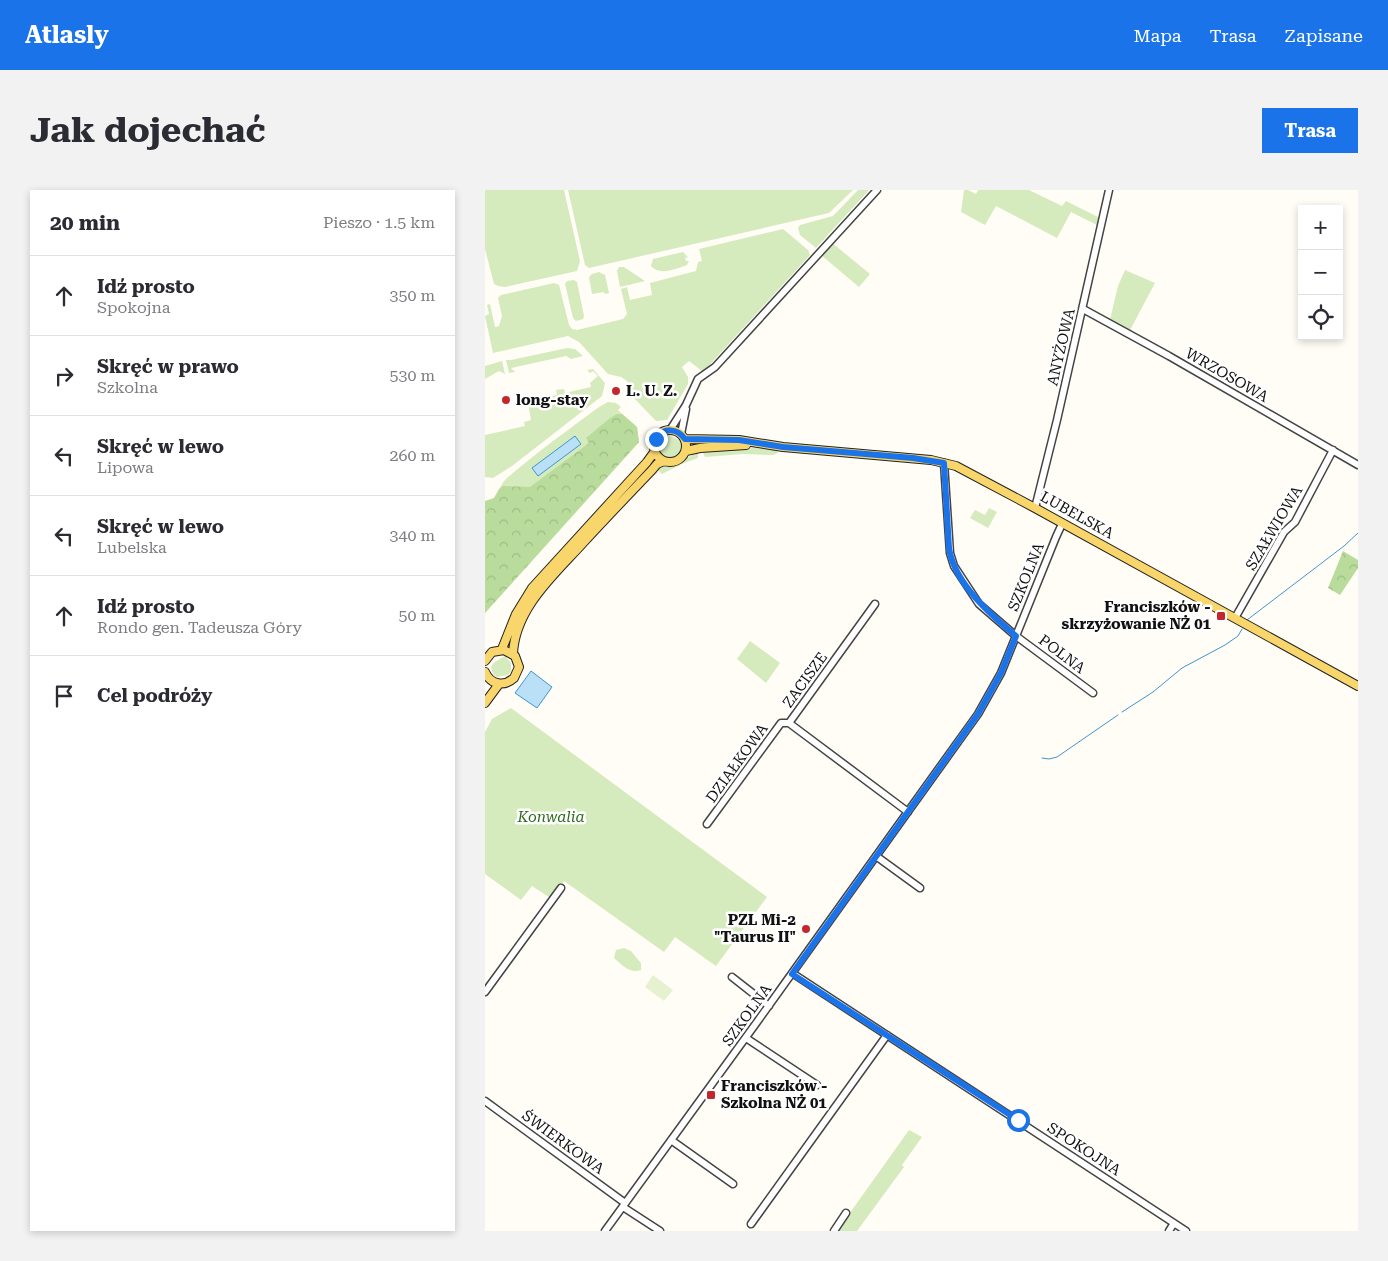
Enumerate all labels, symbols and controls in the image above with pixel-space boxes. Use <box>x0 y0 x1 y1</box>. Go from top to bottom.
text: Atlasly <box>25 21 109 49</box>
text: Mapa <box>1133 25 1181 46</box>
text: Trasa <box>1209 25 1257 46</box>
text: Zapisane <box>1285 25 1363 46</box>
button: Trasa <box>1262 108 1358 153</box>
text: Jak dojechać <box>30 110 266 151</box>
map controls <box>1298 205 1343 340</box>
button: + <box>1298 205 1343 250</box>
text: 20 min <box>50 211 120 235</box>
text: Pieszo · 1.5 km <box>323 213 435 232</box>
button: − <box>1298 250 1343 295</box>
text: Idź prosto <box>97 275 195 298</box>
icon: ahead <box>50 282 78 310</box>
text: 350 m <box>389 286 435 305</box>
button: locate <box>1298 295 1343 340</box>
text: Spokojna <box>97 298 171 317</box>
street label: ANYŻOWA <box>1043 306 1079 387</box>
street label: WRZOSOWA <box>1182 344 1272 406</box>
text: Skręć w prawo <box>97 355 239 378</box>
icon: right <box>50 362 78 390</box>
text: 530 m <box>389 366 435 385</box>
text: Szkolna <box>97 378 158 397</box>
place label: L. U. Z. <box>626 382 677 400</box>
marker: L. U. Z. <box>610 385 622 397</box>
place label: long-stay <box>516 391 588 409</box>
marker: long-stay <box>500 394 512 406</box>
route end <box>645 428 668 451</box>
text: Skręć w lewo <box>97 435 224 458</box>
icon: left <box>50 442 78 470</box>
text: 260 m <box>389 446 435 465</box>
text: Lipowa <box>97 458 154 477</box>
street label: SZAŁWIOWA <box>1242 482 1307 574</box>
street label: LUBELSKA <box>1037 487 1117 543</box>
text: Skręć w lewo <box>97 515 224 538</box>
icon: left <box>50 522 78 550</box>
text: 340 m <box>389 526 435 545</box>
text: Lubelska <box>97 538 167 557</box>
street label: SZKOLNA <box>1004 540 1048 614</box>
text: Idź prosto <box>97 595 195 618</box>
place label: Franciszków - skrzyżowanie NŻ 01 <box>1061 598 1212 633</box>
icon: ahead <box>50 602 78 630</box>
text: 50 m <box>398 606 435 625</box>
marker: Franciszków - skrzyżowanie NŻ 01 <box>1215 610 1227 622</box>
text: Rondo gen. Tadeusza Góry <box>97 618 302 637</box>
street label: POLNA <box>1035 631 1089 678</box>
street label: ZACISZE <box>779 649 831 711</box>
icon: arrive <box>50 682 78 710</box>
text: Cel podróży <box>97 684 212 707</box>
street label: DZIAŁKOWA <box>702 720 772 806</box>
park label: Konwalia <box>517 808 584 826</box>
place label: PZL Mi-2 "Taurus II" <box>714 911 796 946</box>
marker: PZL Mi-2 "Taurus II" <box>800 923 812 935</box>
street label: SZKOLNA <box>718 980 776 1050</box>
place label: Franciszków - Szkolna NŻ 01 <box>721 1077 828 1112</box>
marker: Franciszków - Szkolna NŻ 01 <box>705 1089 717 1101</box>
street label: ŚWIERKOWA <box>518 1105 609 1178</box>
route start <box>1007 1109 1030 1132</box>
street label: SPOKOJNA <box>1044 1119 1125 1180</box>

